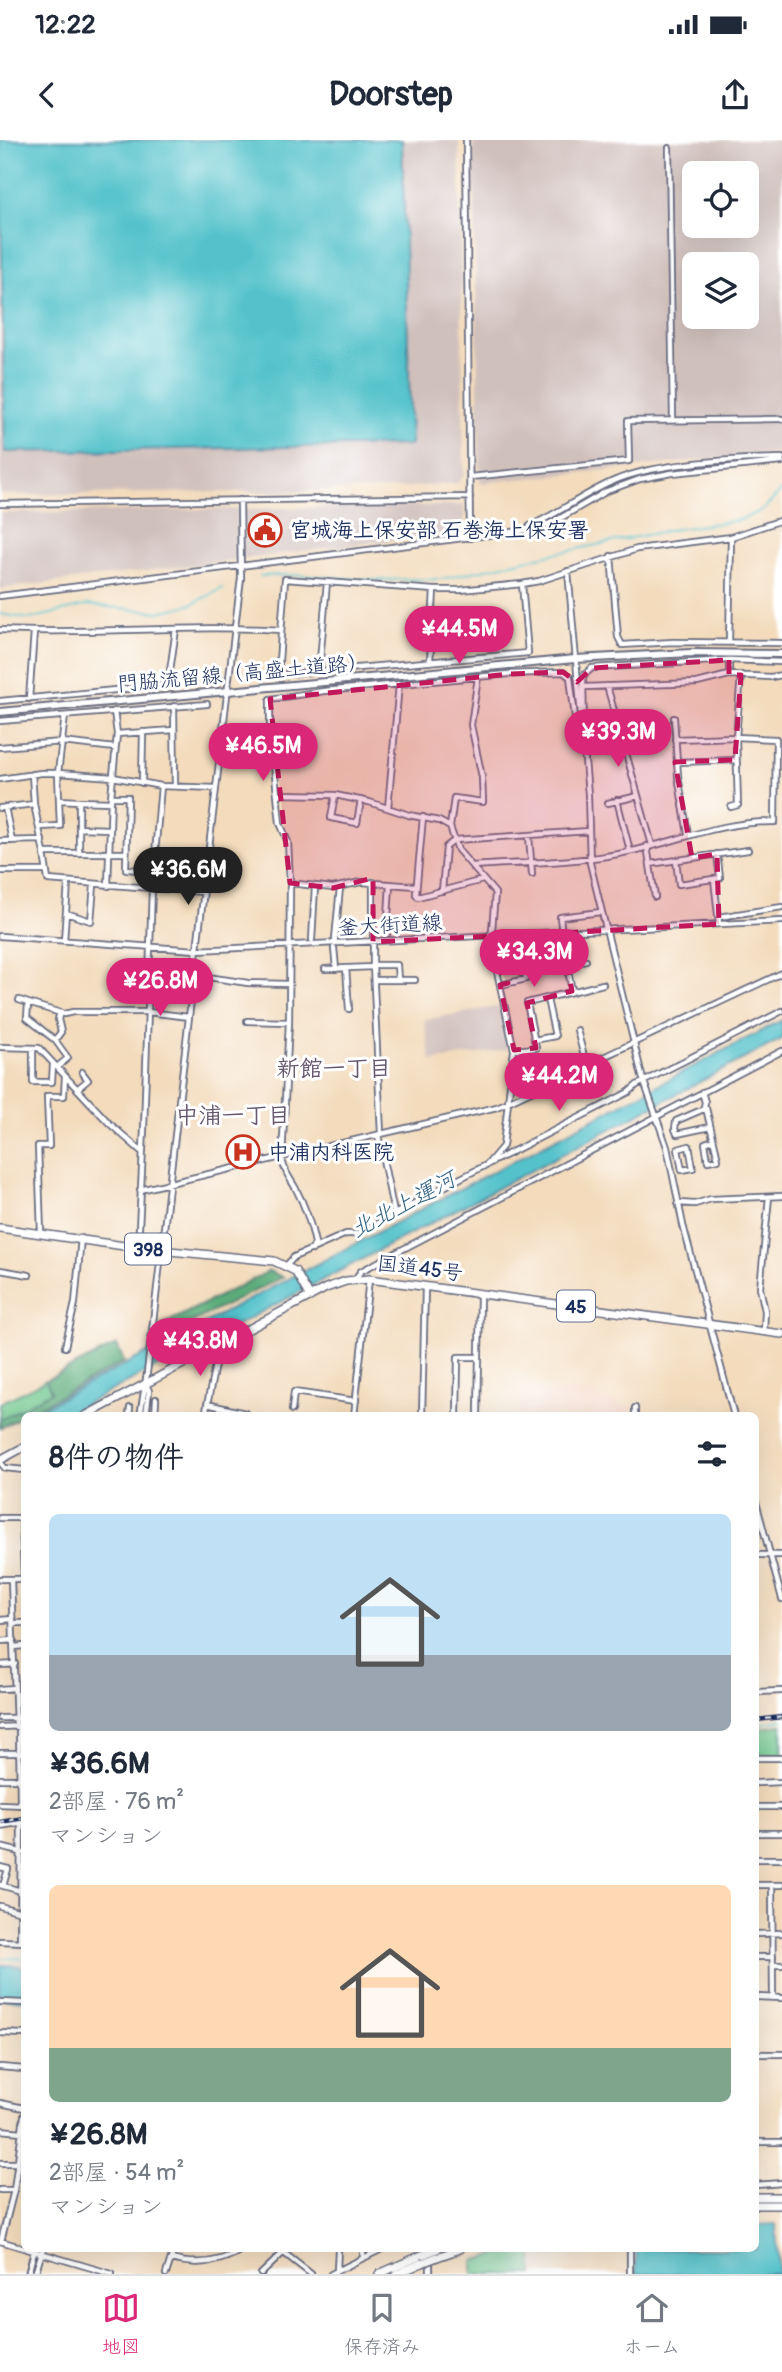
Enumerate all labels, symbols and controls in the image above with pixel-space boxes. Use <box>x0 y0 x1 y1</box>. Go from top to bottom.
text: 12:22 <box>35 9 96 41</box>
text: Doorstep <box>329 75 453 115</box>
icon: back <box>28 76 66 114</box>
icon: share <box>716 76 754 114</box>
map controls <box>682 161 759 329</box>
button: locate <box>682 161 759 238</box>
button: layers <box>682 252 759 329</box>
public building icon: 宮城海上保安部 石巻海上保安署 <box>246 511 284 549</box>
place label: 宮城海上保安部 石巻海上保安署 <box>290 517 589 544</box>
pin: ¥44.5M <box>402 606 516 666</box>
text: ¥44.5M <box>421 614 497 643</box>
street label: 門脇流留線（高盛土道路） <box>116 649 370 698</box>
pin: ¥39.3M <box>561 710 675 769</box>
text: ¥39.3M <box>580 717 656 746</box>
pin: ¥46.5M <box>206 724 320 783</box>
text: ¥46.5M <box>225 731 301 760</box>
pin: ¥36.6M <box>131 848 245 907</box>
text: ¥36.6M <box>149 855 227 884</box>
street label: 釜大街道線 <box>337 909 443 942</box>
pin: ¥34.3M <box>477 930 591 989</box>
text: ¥34.3M <box>496 937 572 966</box>
pin: ¥26.8M <box>103 958 217 1018</box>
text: ¥26.8M <box>122 966 198 995</box>
district label: 新館一丁目 <box>277 1054 392 1083</box>
pin: ¥44.2M <box>502 1054 616 1113</box>
text: ¥44.2M <box>520 1061 598 1090</box>
district label: 中浦一丁目 <box>176 1101 291 1130</box>
hospital icon: 中浦内科医院 <box>224 1133 262 1171</box>
place label: 中浦内科医院 <box>268 1139 394 1166</box>
water label: 北北上運河 <box>346 1163 463 1244</box>
road number: 398 <box>125 1233 171 1264</box>
street label: 国道45号 <box>375 1250 465 1287</box>
road number: 45 <box>557 1290 595 1322</box>
pin: ¥43.8M <box>143 1318 257 1378</box>
text: ¥43.8M <box>162 1326 238 1355</box>
icon: filters <box>693 1435 731 1473</box>
text: 8件の物件 <box>49 1439 184 1476</box>
icon: home <box>327 1559 453 1685</box>
text: ¥36.6M <box>49 1745 150 1782</box>
text: 2部屋 · 76 m² <box>49 1787 184 1816</box>
text: マンション <box>49 1821 163 1850</box>
icon: home <box>327 1930 453 2056</box>
text: ¥26.8M <box>49 2116 147 2153</box>
text: 2部屋 · 54 m² <box>49 2158 184 2187</box>
text: マンション <box>49 2192 163 2221</box>
tab: 地図 <box>102 2289 140 2359</box>
tab: 保存済み <box>344 2289 420 2359</box>
tab: ホーム <box>624 2289 680 2359</box>

